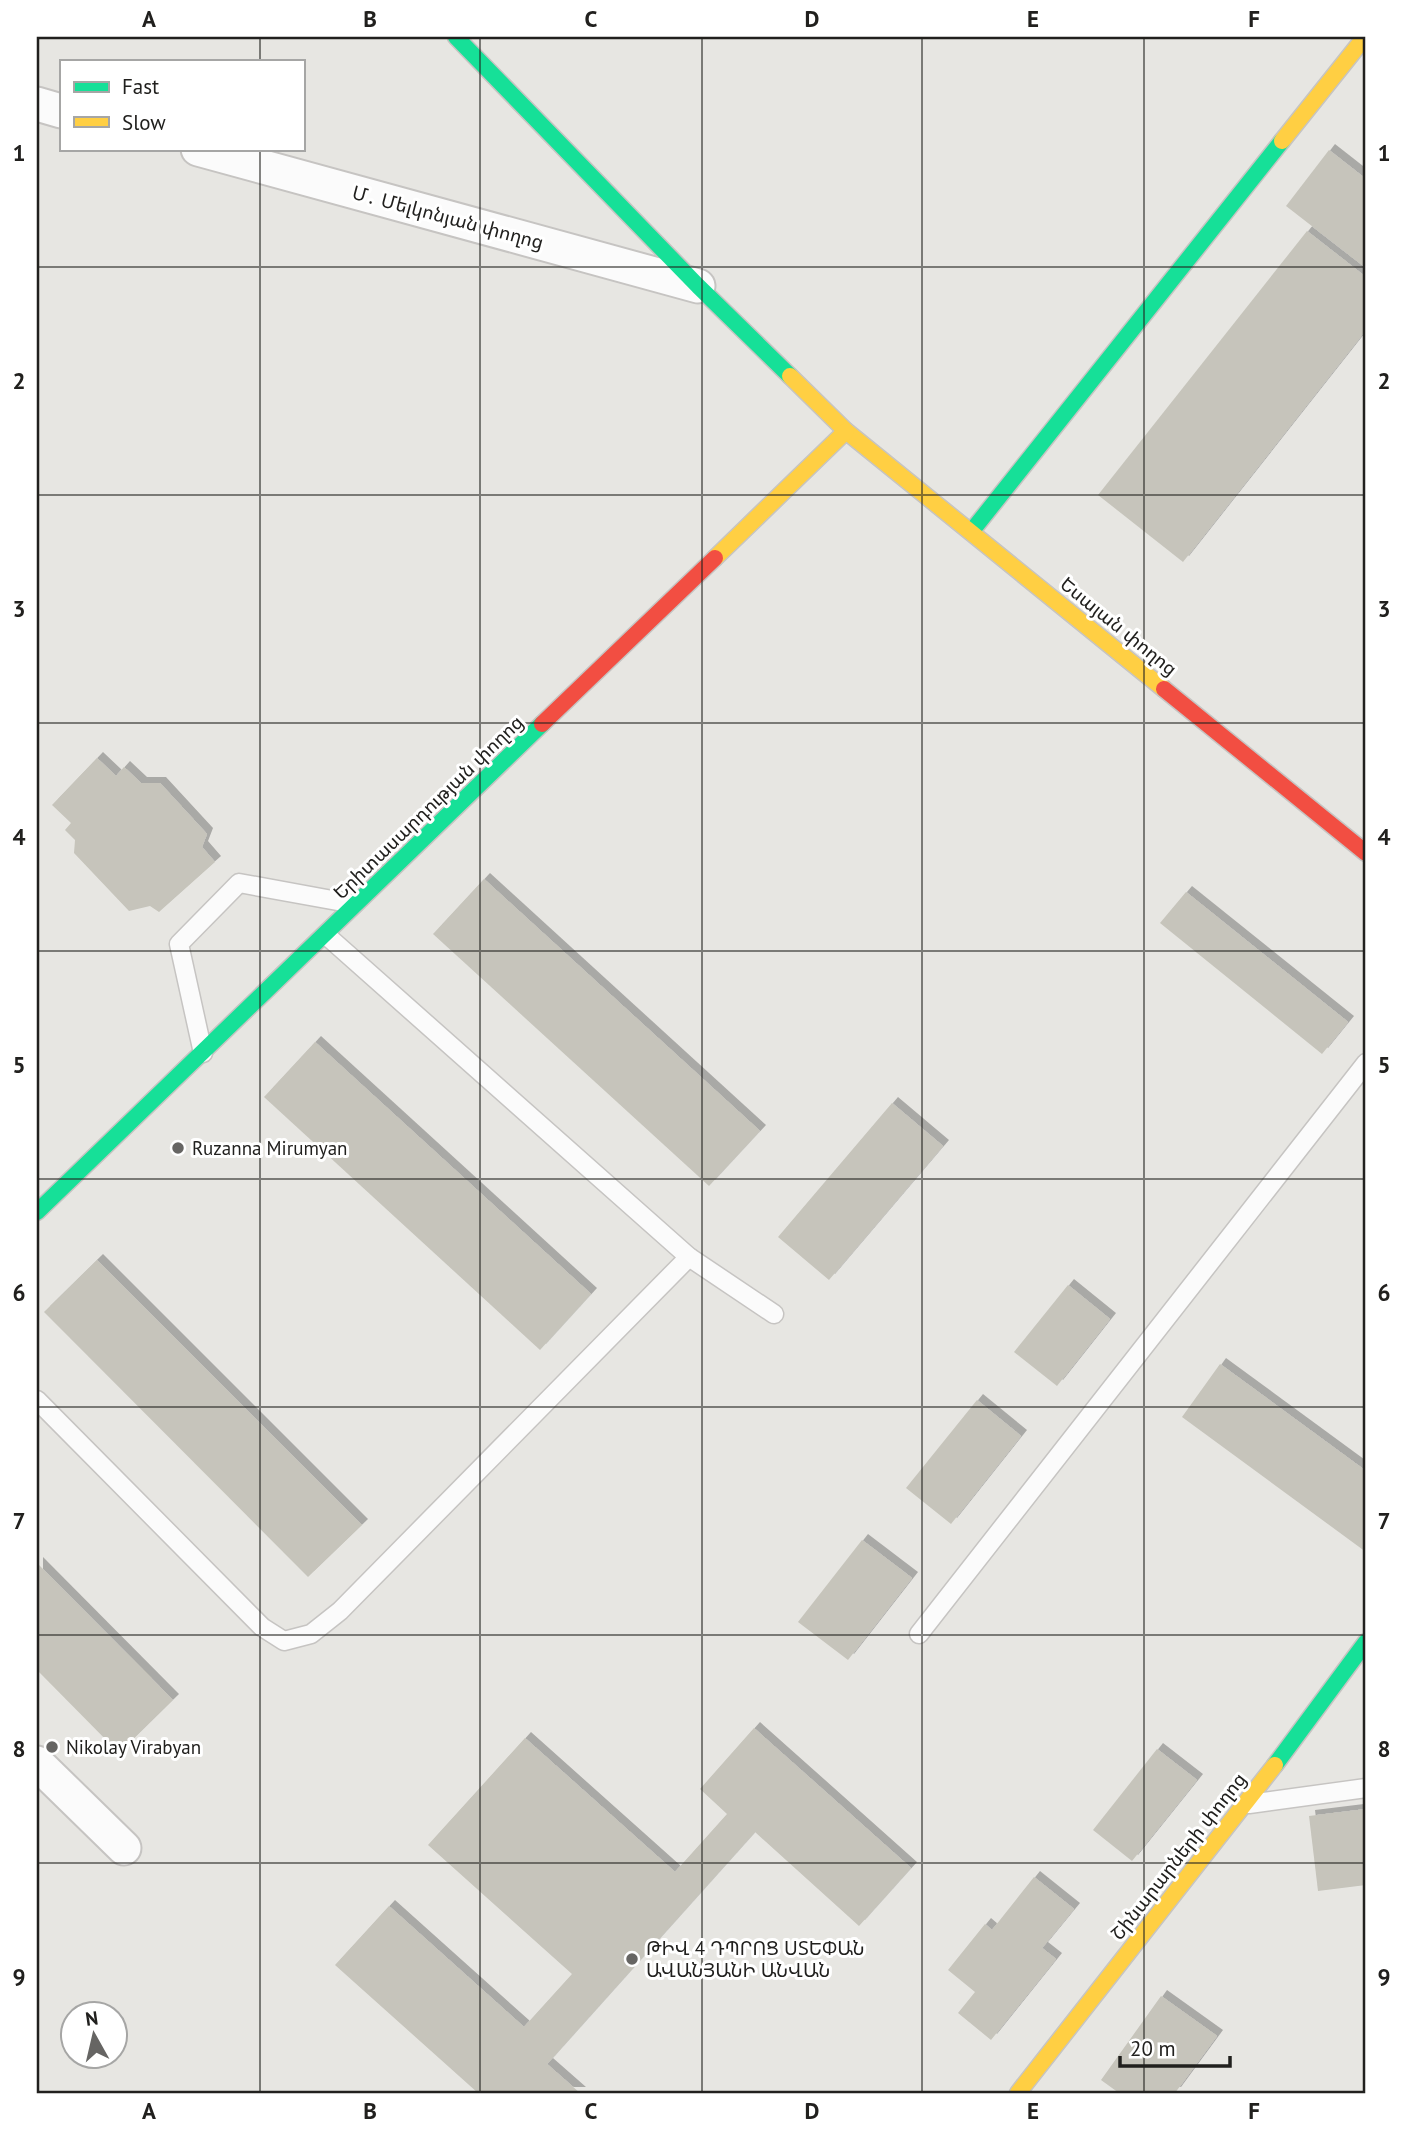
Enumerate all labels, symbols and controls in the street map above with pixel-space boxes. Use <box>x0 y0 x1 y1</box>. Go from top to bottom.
text: A <box>142 4 156 33</box>
text: B <box>363 4 377 33</box>
text: C <box>585 4 598 33</box>
text: D <box>805 4 819 33</box>
text: E <box>1027 4 1039 33</box>
text: F <box>1248 4 1260 33</box>
legend <box>60 60 304 150</box>
text: Fast <box>122 73 159 100</box>
text: Slow <box>122 109 166 136</box>
text: 1 <box>12 138 26 167</box>
text: 1 <box>1377 138 1391 167</box>
street label: Մ․ Մելկոնյան փողոց <box>350 180 546 254</box>
text: 2 <box>12 366 26 395</box>
text: 2 <box>1377 366 1391 395</box>
street label: Եսայան փողոց <box>1056 571 1182 681</box>
text: 3 <box>12 594 26 623</box>
text: 3 <box>1377 594 1391 623</box>
street label: Երիտասարդության փողոց <box>328 710 528 904</box>
text: 4 <box>12 822 26 851</box>
text: 4 <box>1377 822 1391 851</box>
text: 5 <box>12 1050 26 1079</box>
text: 5 <box>1377 1050 1391 1079</box>
place label: Ruzanna Mirumyan <box>192 1136 347 1160</box>
marker: Ruzanna Mirumyan <box>170 1140 186 1156</box>
text: 6 <box>12 1278 26 1307</box>
text: 6 <box>1377 1278 1391 1307</box>
text: 7 <box>12 1506 26 1535</box>
text: 7 <box>1377 1506 1391 1535</box>
text: 8 <box>12 1734 26 1763</box>
text: 8 <box>1377 1734 1391 1763</box>
place label: Nikolay Virabyan <box>66 1735 201 1759</box>
marker: Nikolay Virabyan <box>44 1739 60 1755</box>
street label: Շինարարների փողոց <box>1105 1767 1251 1945</box>
place label: ԹԻՎ 4 ԴՊՐՈՑ ՍՏԵՓԱՆ ԱՎԱՆՅԱՆԻ ԱՆՎԱՆ <box>646 1936 864 1982</box>
marker: ԹԻՎ 4 ԴՊՐՈՑ ՍՏԵՓԱՆ ԱՎԱՆՅԱՆԻ ԱՆՎԱՆ <box>624 1951 640 1967</box>
text: 9 <box>12 1962 26 1991</box>
text: 9 <box>1377 1962 1391 1991</box>
north arrow <box>60 2000 130 2070</box>
text: N <box>84 2005 99 2031</box>
scale bar <box>1120 2025 1230 2069</box>
text: 20 m <box>1130 2035 1176 2062</box>
text: A <box>142 2096 156 2125</box>
text: B <box>363 2096 377 2125</box>
text: C <box>585 2096 598 2125</box>
text: D <box>805 2096 819 2125</box>
text: E <box>1027 2096 1039 2125</box>
text: F <box>1248 2096 1260 2125</box>

